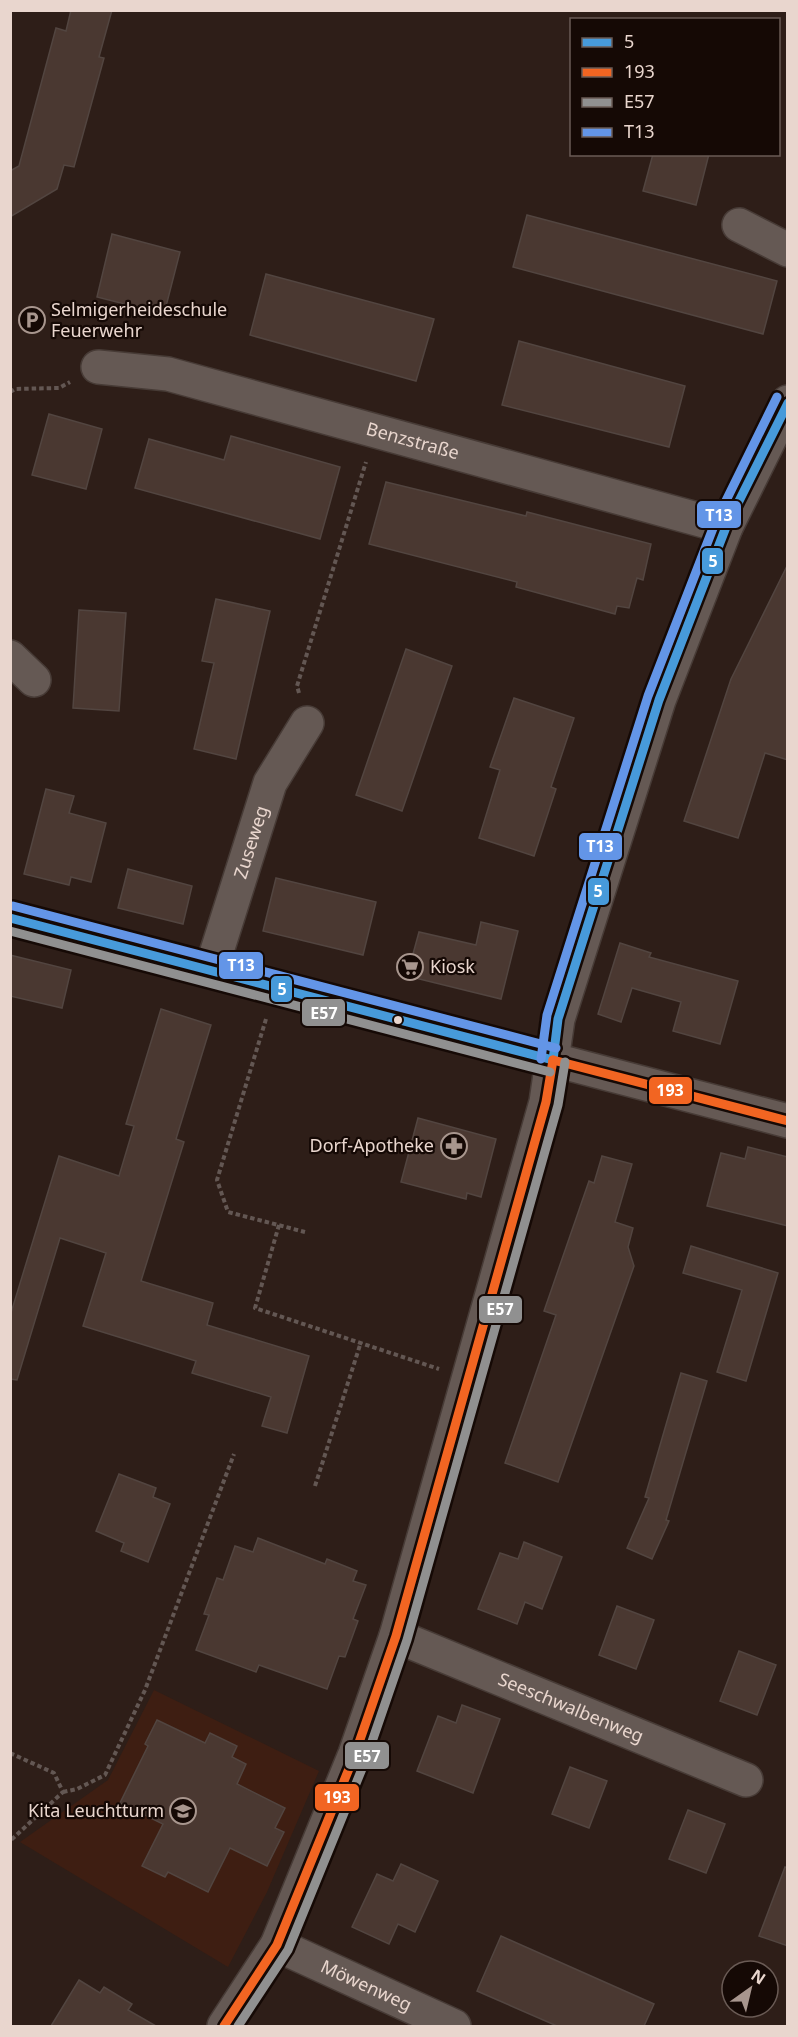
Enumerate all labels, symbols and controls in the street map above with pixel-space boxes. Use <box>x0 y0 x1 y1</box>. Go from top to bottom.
legend <box>570 18 780 156</box>
text: 5 <box>624 29 634 53</box>
text: 193 <box>624 59 655 83</box>
text: E57 <box>624 89 655 113</box>
text: T13 <box>624 119 655 143</box>
place label: Selmigerheideschule Feuerwehr <box>51 297 227 342</box>
parking icon: Selmigerheideschule Feuerwehr <box>17 305 47 335</box>
street label: Benzstraße <box>364 416 462 464</box>
line badge: T13 <box>696 500 742 529</box>
text: T13 <box>705 504 733 526</box>
line badge: 5 <box>701 547 724 575</box>
text: 5 <box>708 550 718 572</box>
street label: Zuseweg <box>228 802 273 881</box>
line badge: T13 <box>578 832 623 861</box>
text: T13 <box>586 835 614 857</box>
line badge: 5 <box>587 877 610 906</box>
text: 5 <box>593 880 603 902</box>
line badge: T13 <box>218 951 264 980</box>
supermarket icon: Kiosk <box>395 952 425 982</box>
text: T13 <box>227 954 255 976</box>
place label: Kiosk <box>430 954 475 978</box>
line badge: 5 <box>270 975 293 1003</box>
text: 5 <box>277 978 287 1000</box>
line badge: E57 <box>301 998 346 1027</box>
text: E57 <box>310 1002 338 1024</box>
unlabelled marker <box>392 1014 404 1026</box>
line badge: 193 <box>648 1076 693 1105</box>
text: 193 <box>656 1079 684 1101</box>
pharmacy icon: Dorf-Apotheke <box>439 1131 469 1161</box>
place label: Dorf-Apotheke <box>310 1133 434 1157</box>
line badge: E57 <box>478 1295 523 1324</box>
text: E57 <box>486 1298 514 1320</box>
street label: Seeschwalbenweg <box>495 1666 648 1748</box>
line badge: E57 <box>344 1741 390 1770</box>
text: E57 <box>353 1745 381 1767</box>
line badge: 193 <box>314 1783 360 1812</box>
text: 193 <box>323 1786 351 1808</box>
school or university icon: Kita Leuchtturm <box>168 1796 198 1826</box>
place label: Kita Leuchtturm <box>28 1798 164 1822</box>
street label: Möwenweg <box>317 1954 416 2016</box>
north arrow <box>720 1959 780 2019</box>
text: N <box>747 1964 770 1989</box>

